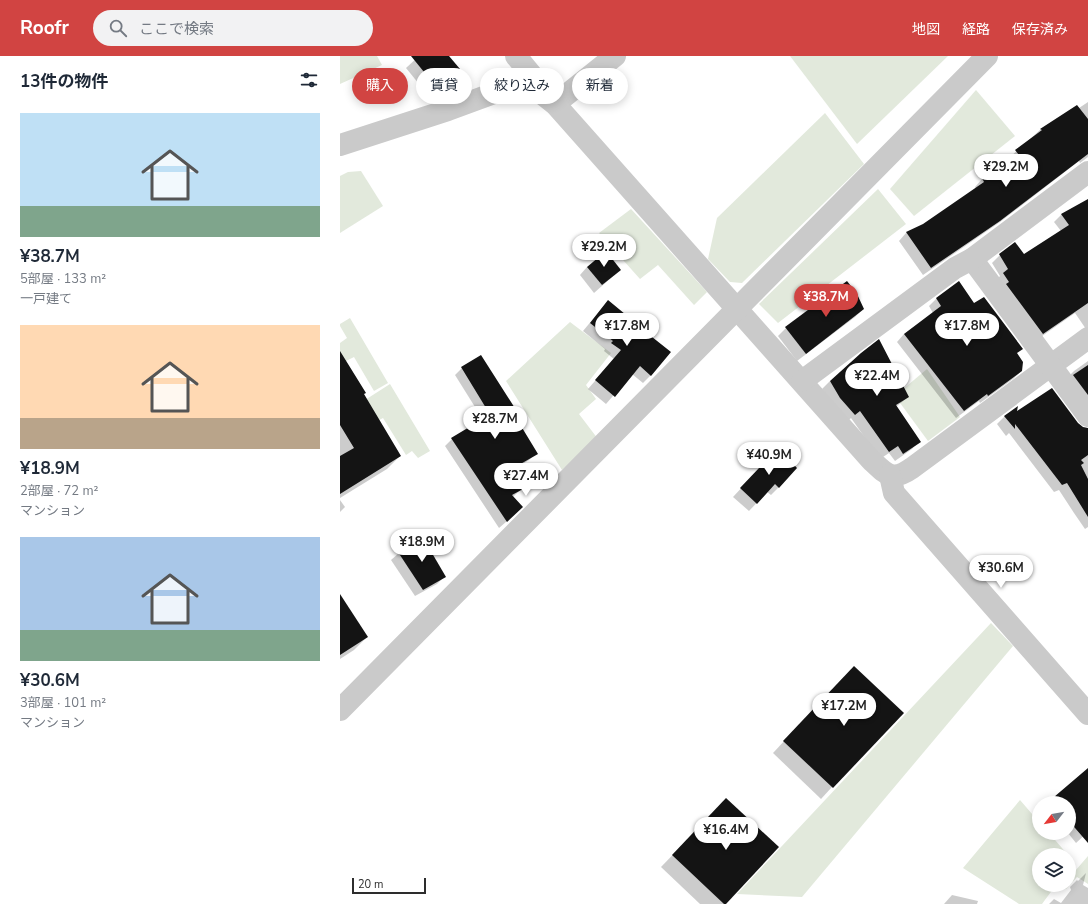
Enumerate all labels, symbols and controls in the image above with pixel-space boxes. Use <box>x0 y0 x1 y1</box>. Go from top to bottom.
search box <box>93 10 373 46</box>
text: Roofr <box>20 15 69 41</box>
icon: search <box>107 17 129 39</box>
text: ここで検索 <box>139 19 214 39</box>
text: 地図 <box>912 20 940 39</box>
text: 経路 <box>962 20 990 39</box>
text: 保存済み <box>1012 20 1068 39</box>
chip: 購入 <box>352 68 408 104</box>
chip: 賃貸 <box>416 68 472 104</box>
chip: 絞り込み <box>480 68 564 104</box>
chip: 新着 <box>572 68 628 104</box>
icon: filters <box>298 69 320 91</box>
text: 13件の物件 <box>20 70 108 93</box>
icon: home <box>134 139 206 211</box>
pin: ¥29.2M <box>973 154 1039 188</box>
text: ¥29.2M <box>983 158 1029 176</box>
pin: ¥29.2M <box>571 234 637 268</box>
text: ¥29.2M <box>581 238 627 256</box>
text: ¥38.7M <box>20 245 80 268</box>
text: 5部屋 · 133 m² <box>20 270 106 288</box>
pin: ¥38.7M <box>793 284 859 318</box>
text: ¥38.7M <box>803 288 849 306</box>
text: 一戸建て <box>20 290 72 308</box>
pin: ¥17.8M <box>594 313 660 347</box>
pin: ¥17.8M <box>934 313 1000 347</box>
text: ¥17.8M <box>604 317 650 335</box>
text: ¥17.8M <box>944 317 990 335</box>
icon: home <box>134 351 206 423</box>
pin: ¥22.4M <box>844 363 910 397</box>
text: ¥22.4M <box>854 367 900 385</box>
pin: ¥28.7M <box>462 406 528 440</box>
text: ¥28.7M <box>472 410 518 428</box>
pin: ¥40.9M <box>736 442 802 476</box>
text: ¥40.9M <box>746 446 792 464</box>
text: ¥18.9M <box>20 457 80 480</box>
pin: ¥27.4M <box>493 463 559 497</box>
text: ¥27.4M <box>503 467 549 485</box>
text: 2部屋 · 72 m² <box>20 482 98 500</box>
text: マンション <box>20 502 85 520</box>
pin: ¥18.9M <box>389 529 455 563</box>
text: ¥18.9M <box>399 533 445 551</box>
pin: ¥30.6M <box>968 555 1034 589</box>
text: ¥30.6M <box>978 559 1024 577</box>
icon: home <box>134 563 206 635</box>
text: ¥30.6M <box>20 669 80 692</box>
pin: ¥17.2M <box>811 693 877 727</box>
text: 3部屋 · 101 m² <box>20 694 106 712</box>
text: ¥17.2M <box>821 697 867 715</box>
text: マンション <box>20 714 85 732</box>
north arrow <box>1032 796 1076 840</box>
map controls <box>1032 796 1076 892</box>
pin: ¥16.4M <box>693 817 759 851</box>
text: ¥16.4M <box>703 821 749 839</box>
button: layers <box>1032 848 1076 892</box>
scale bar <box>352 876 426 895</box>
text: 20 m <box>358 877 383 892</box>

